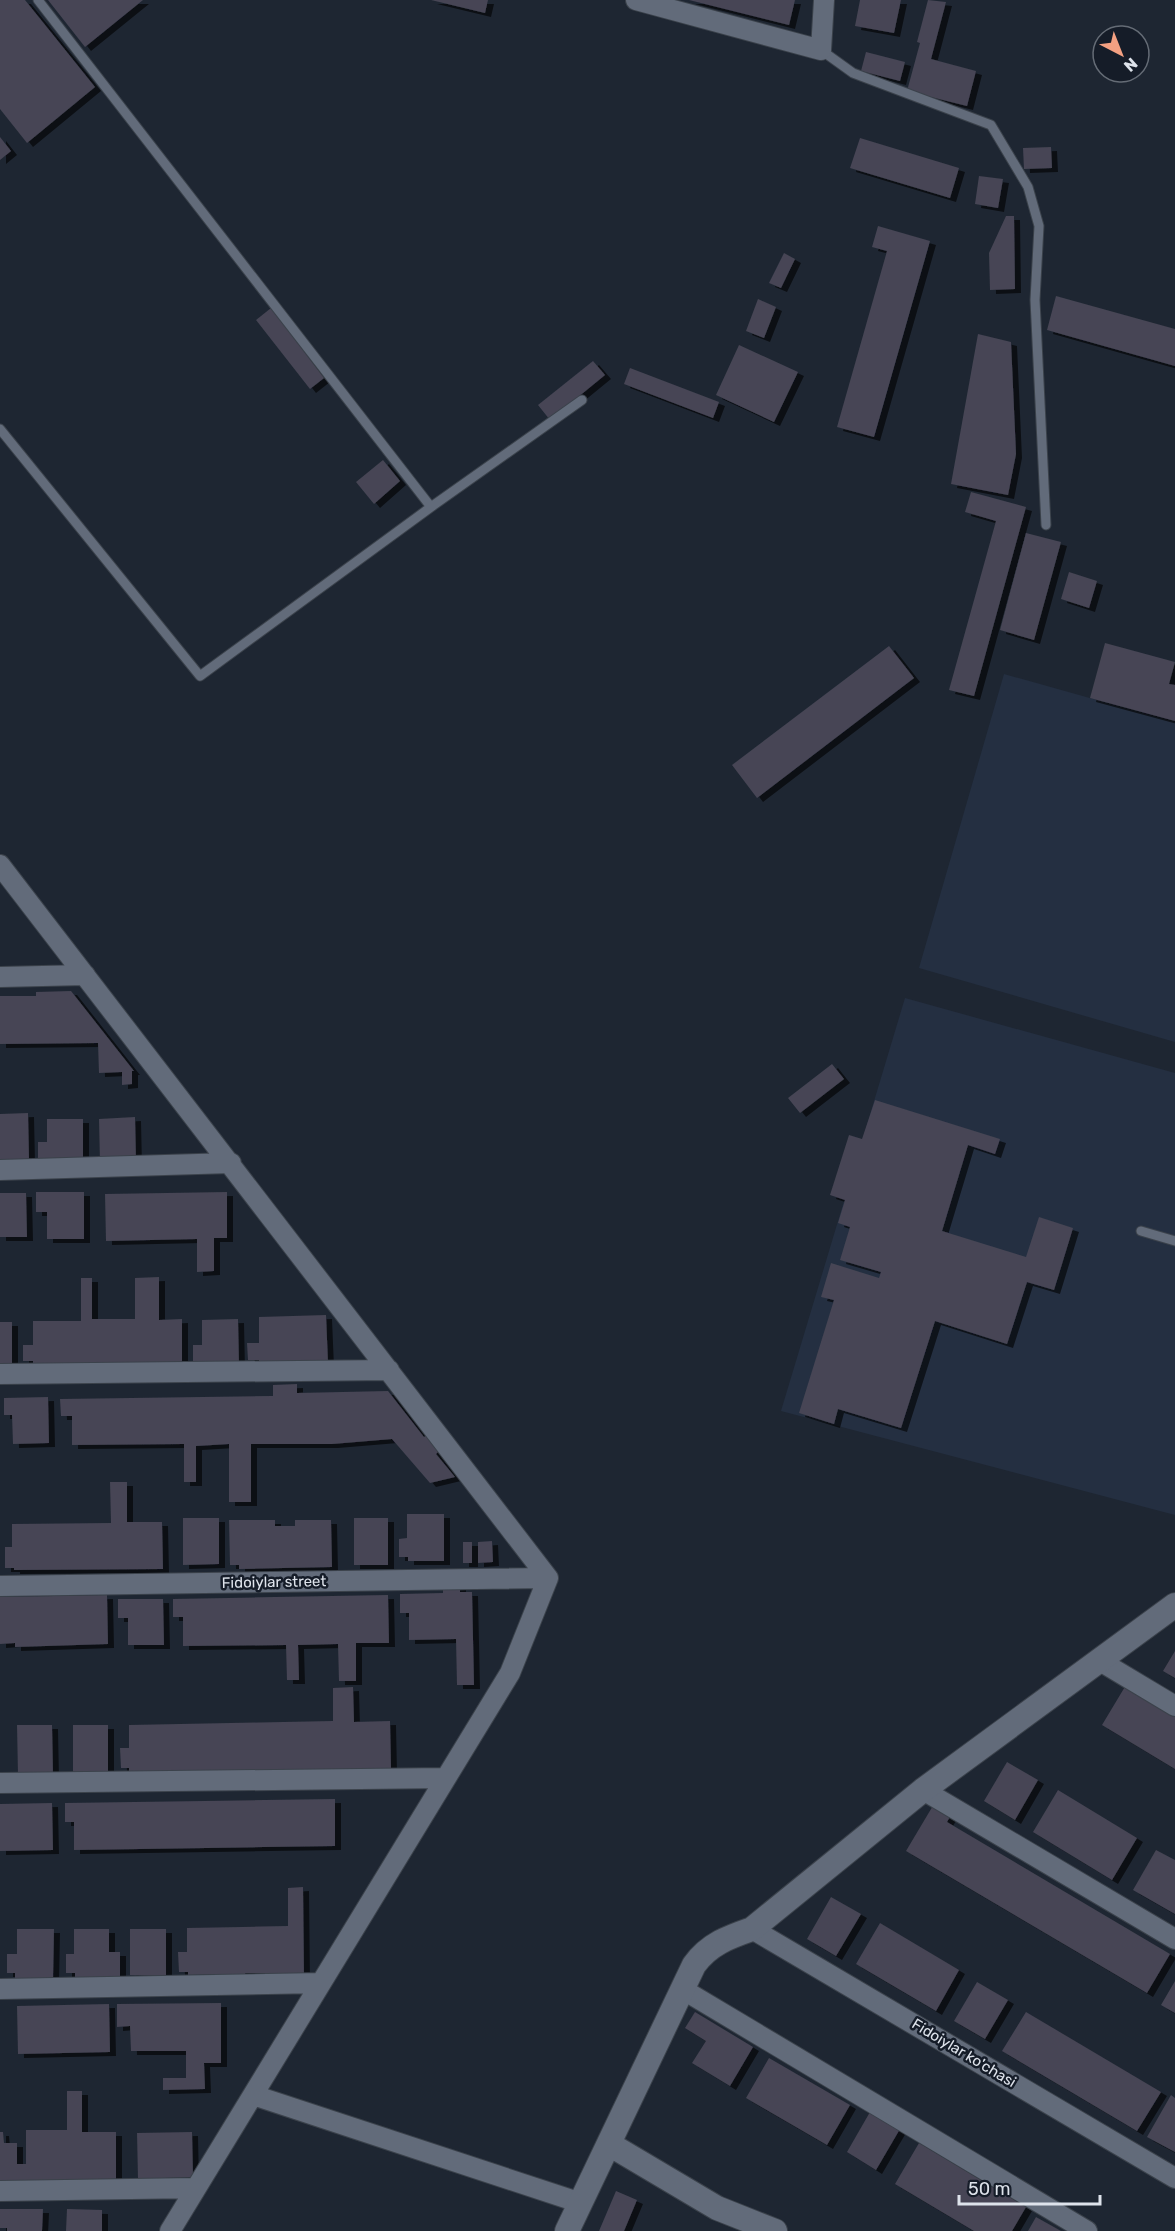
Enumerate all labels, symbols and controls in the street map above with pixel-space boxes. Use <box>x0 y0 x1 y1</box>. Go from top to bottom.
north arrow <box>1091 24 1151 84</box>
text: N <box>1120 54 1141 76</box>
street label: Fidoiylar street <box>222 1572 327 1592</box>
street label: Fidoiylar ko'chasi <box>909 2015 1019 2091</box>
scale bar <box>959 2168 1100 2206</box>
text: 50 m <box>968 2178 1011 2200</box>

